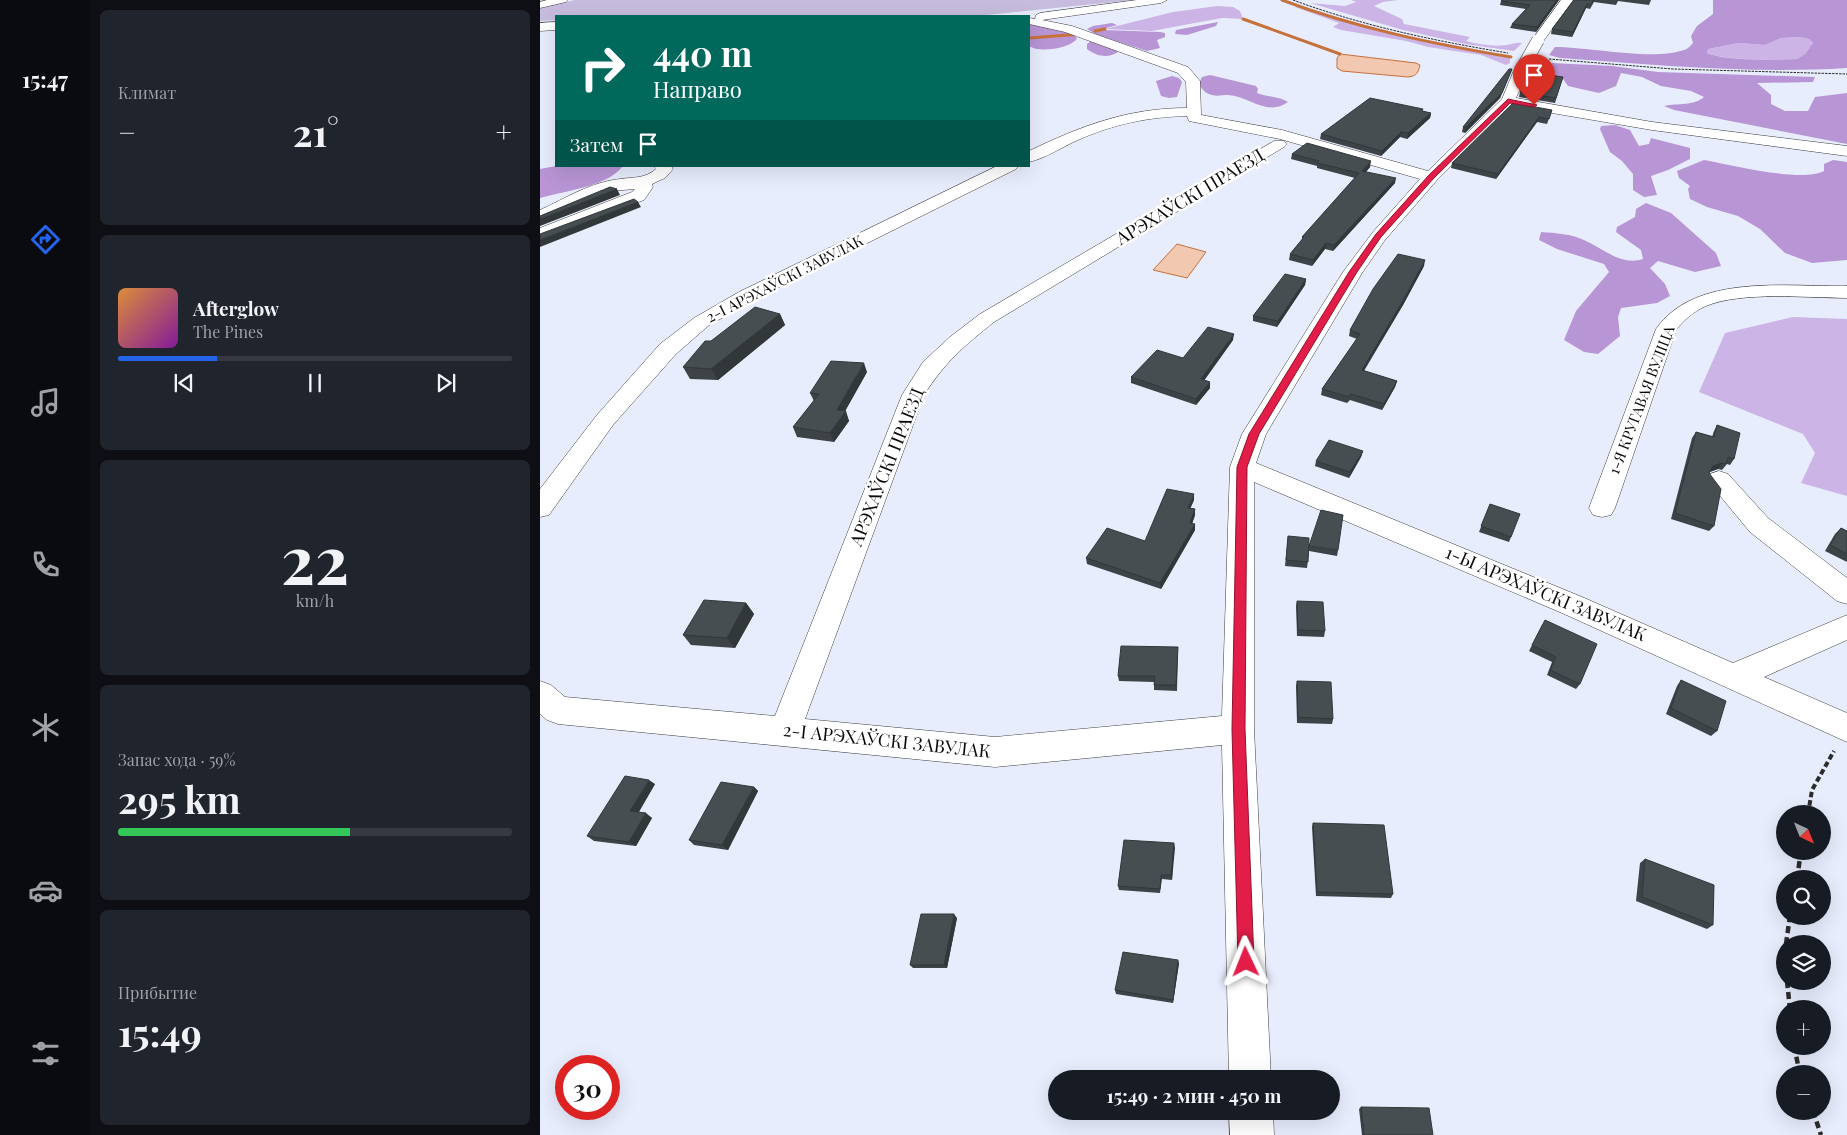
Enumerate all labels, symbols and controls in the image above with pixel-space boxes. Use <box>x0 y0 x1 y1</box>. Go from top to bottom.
text: 440 m <box>653 29 752 76</box>
icon: right <box>570 35 635 100</box>
pin <box>1513 54 1555 105</box>
icon: arrive <box>1520 61 1548 89</box>
text: 15:47 <box>22 64 68 94</box>
text: Направо <box>653 74 742 104</box>
text: Климат <box>118 82 176 103</box>
text: 21° <box>293 106 339 157</box>
text: − <box>118 113 136 150</box>
text: + <box>496 113 512 150</box>
icon: arrive <box>634 130 662 158</box>
text: Затем <box>570 131 624 157</box>
street label: АРЭХАЎСКІ ПРАЕЗД <box>1110 142 1268 250</box>
icon: directions <box>28 222 63 257</box>
street label: 2-І АРЭХАЎСКІ ЗАВУЛАК <box>702 230 867 327</box>
text: Afterglow <box>193 295 279 321</box>
text: The Pines <box>193 321 263 342</box>
street label: 1-Я КРУГАВАЯ ВУЛІЦА <box>1603 322 1679 477</box>
icon: previous <box>170 369 198 397</box>
icon: pause <box>301 369 329 397</box>
icon: next <box>432 369 460 397</box>
street label: АРЭХАЎСКІ ПРАЕЗД <box>843 384 929 550</box>
icon: music <box>28 385 63 420</box>
text: 22 <box>281 514 349 600</box>
street label: 1-Ы АРЭХАЎСКІ ЗАВУЛАК <box>1442 540 1651 646</box>
icon: phone <box>28 547 63 582</box>
text: km/h <box>296 590 334 611</box>
icon: climate <box>28 710 63 745</box>
street label: 2-І АРЭХАЎСКІ ЗАВУЛАК <box>782 717 992 763</box>
text: Запас хода · 59% <box>118 749 235 770</box>
text: 295 km <box>118 773 241 824</box>
north arrow <box>1776 805 1831 860</box>
map controls <box>1776 805 1831 1120</box>
button: search <box>1776 870 1831 925</box>
icon: car <box>28 873 63 908</box>
position arrow <box>1219 935 1271 987</box>
button: layers <box>1776 935 1831 990</box>
text: Прибытие <box>118 982 197 1003</box>
button: + <box>1776 1000 1831 1055</box>
text: 15:49 <box>118 1006 202 1057</box>
icon: filters <box>28 1036 63 1071</box>
speed limit sign: 30 <box>555 1055 620 1120</box>
button: − <box>1776 1065 1831 1120</box>
text: 15:49 · 2 мин · 450 m <box>1107 1082 1281 1108</box>

